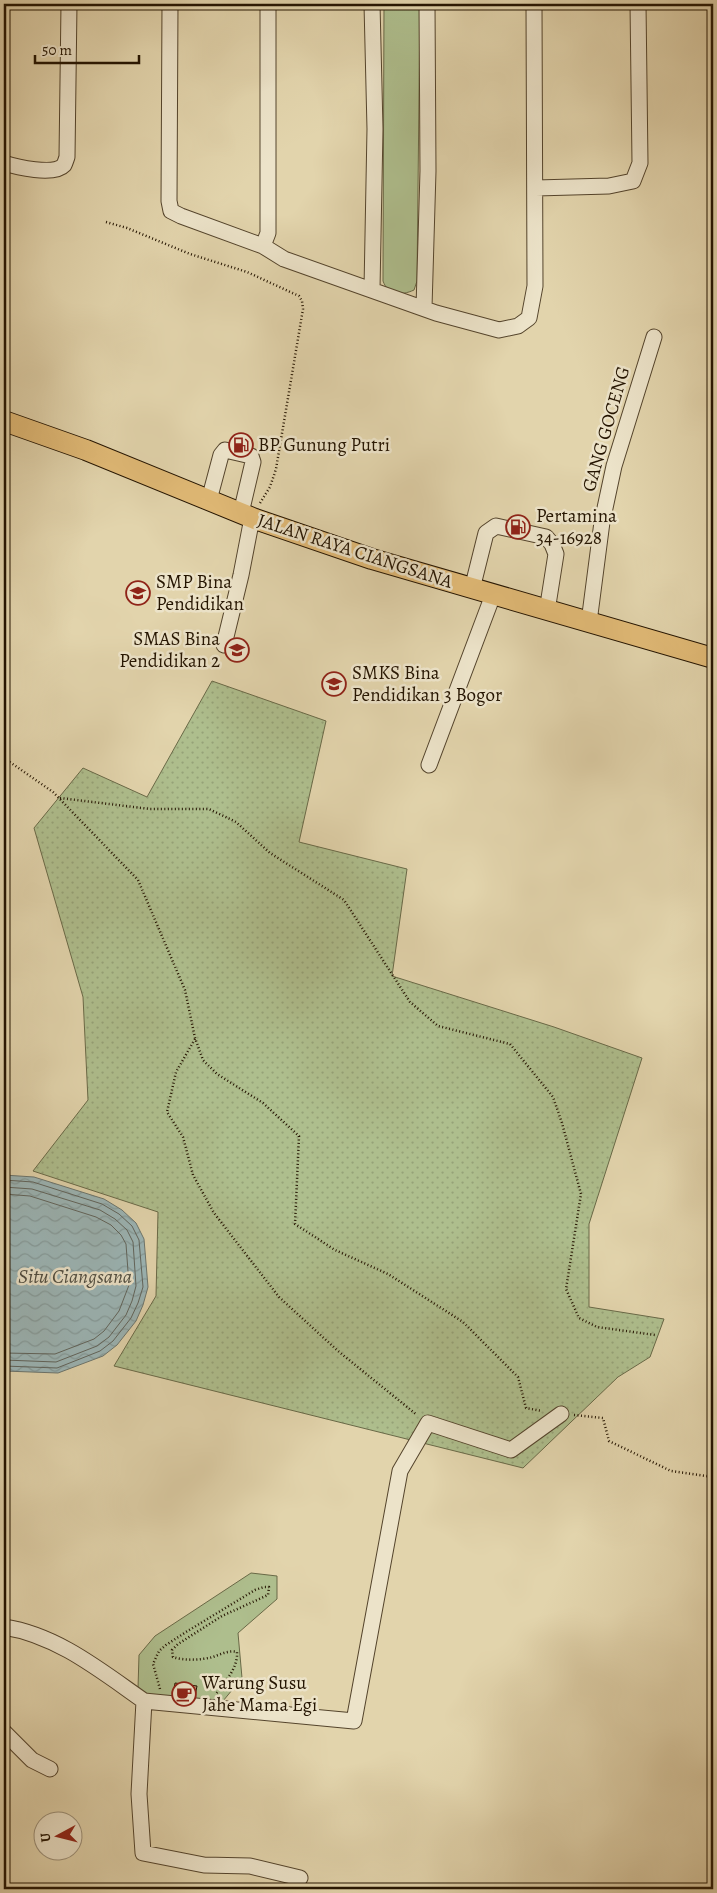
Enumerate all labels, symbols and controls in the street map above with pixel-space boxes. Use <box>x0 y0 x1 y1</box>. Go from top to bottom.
scale bar <box>35 32 139 64</box>
text: 50 m <box>42 40 72 60</box>
street label: GANG GOCENG <box>576 363 636 495</box>
fuel station icon: BP Gunung Putri <box>228 432 254 458</box>
place label: BP Gunung Putri <box>258 432 390 458</box>
place label: Pertamina 34-16928 <box>536 503 617 551</box>
street label: JALAN RAYA CIANGSANA <box>254 507 457 595</box>
fuel station icon: Pertamina 34-16928 <box>505 514 531 540</box>
place label: SMP Bina Pendidikan <box>156 569 244 617</box>
school or university icon: SMP Bina Pendidikan <box>125 580 151 606</box>
place label: SMAS Bina Pendidikan 2 <box>119 626 220 674</box>
school or university icon: SMAS Bina Pendidikan 2 <box>224 637 250 663</box>
place label: SMKS Bina Pendidikan 3 Bogor <box>352 660 502 708</box>
school or university icon: SMKS Bina Pendidikan 3 Bogor <box>321 671 347 697</box>
water label: Situ Ciangsana <box>18 1263 132 1290</box>
place label: Warung Susu Jahe Mama Egi <box>201 1670 317 1718</box>
cafe icon: Warung Susu Jahe Mama Egi <box>171 1681 197 1707</box>
north arrow <box>32 1810 82 1860</box>
text: U <box>36 1832 56 1843</box>

